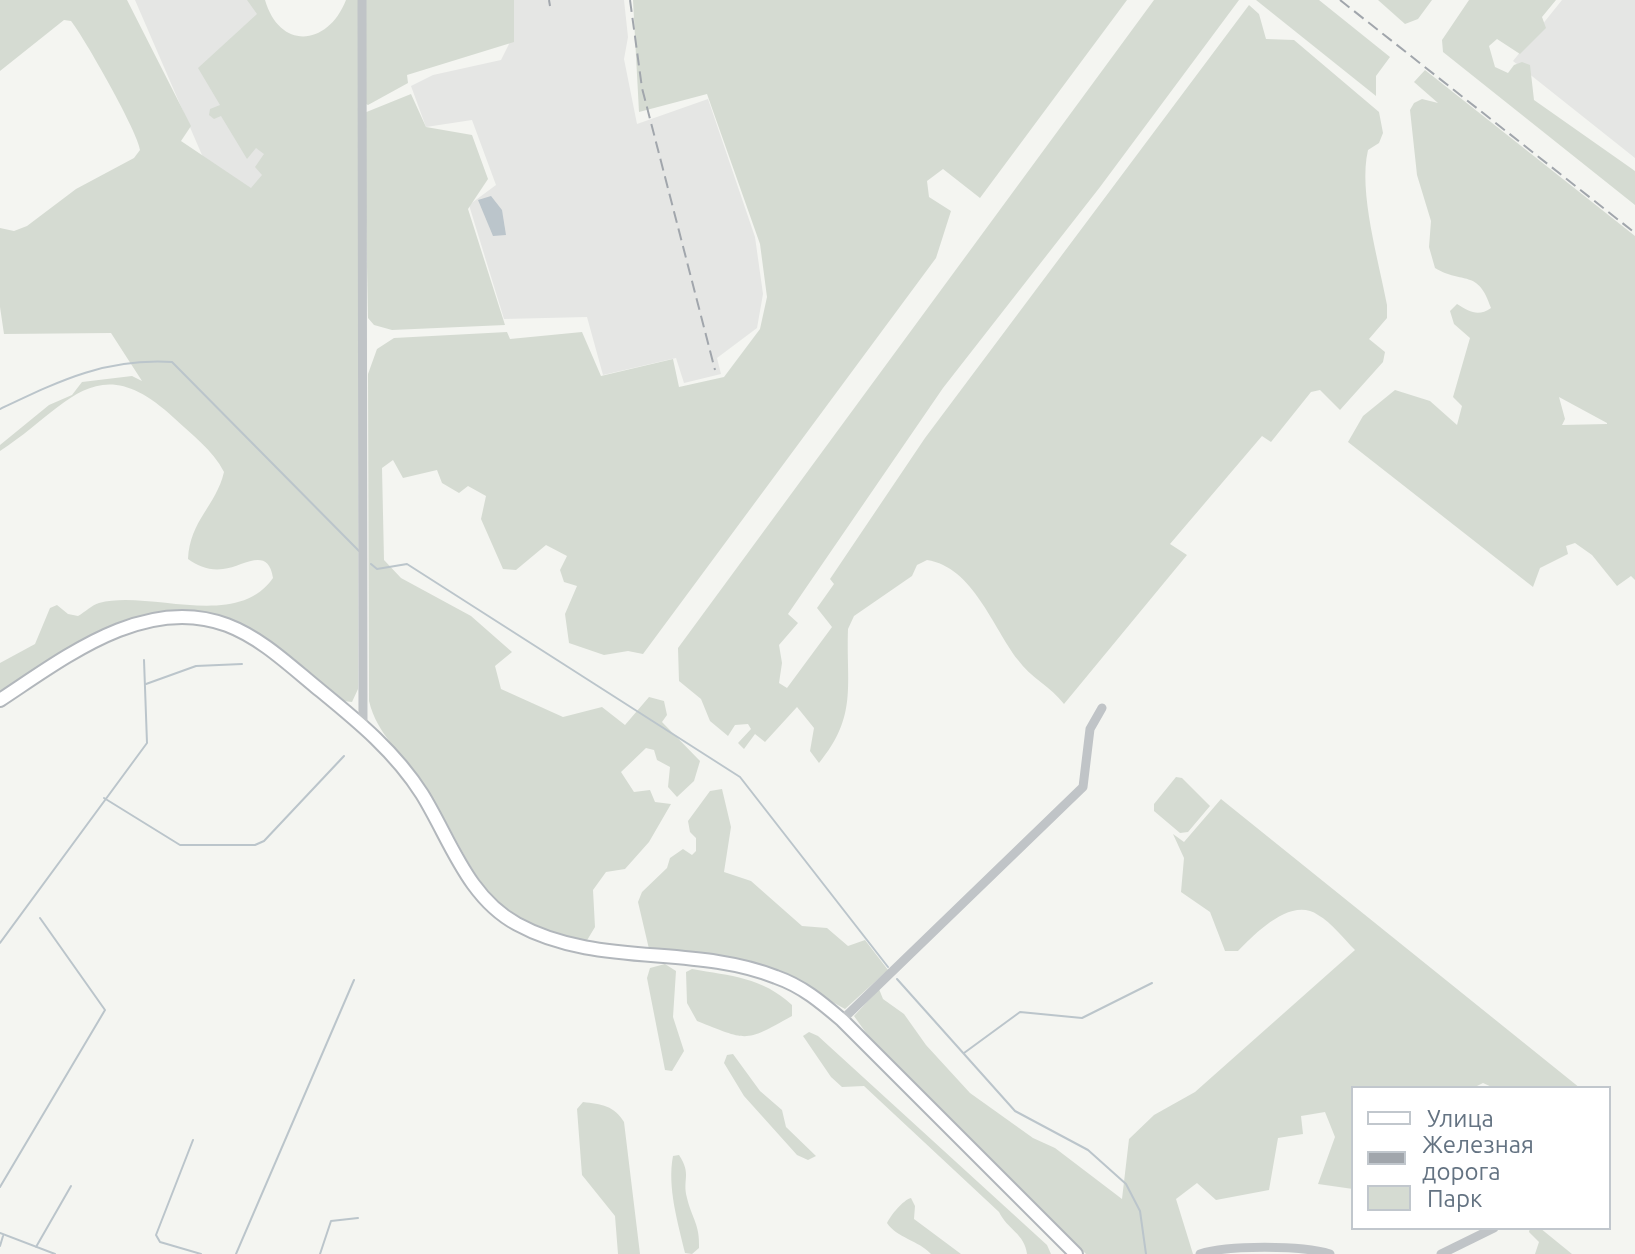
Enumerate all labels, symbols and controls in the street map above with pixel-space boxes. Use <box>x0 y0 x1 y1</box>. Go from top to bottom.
legend <box>1351 1086 1611 1230</box>
text: Улица <box>1427 1105 1494 1132</box>
text: Железная дорога <box>1422 1131 1534 1185</box>
text: Парк <box>1427 1185 1482 1212</box>

